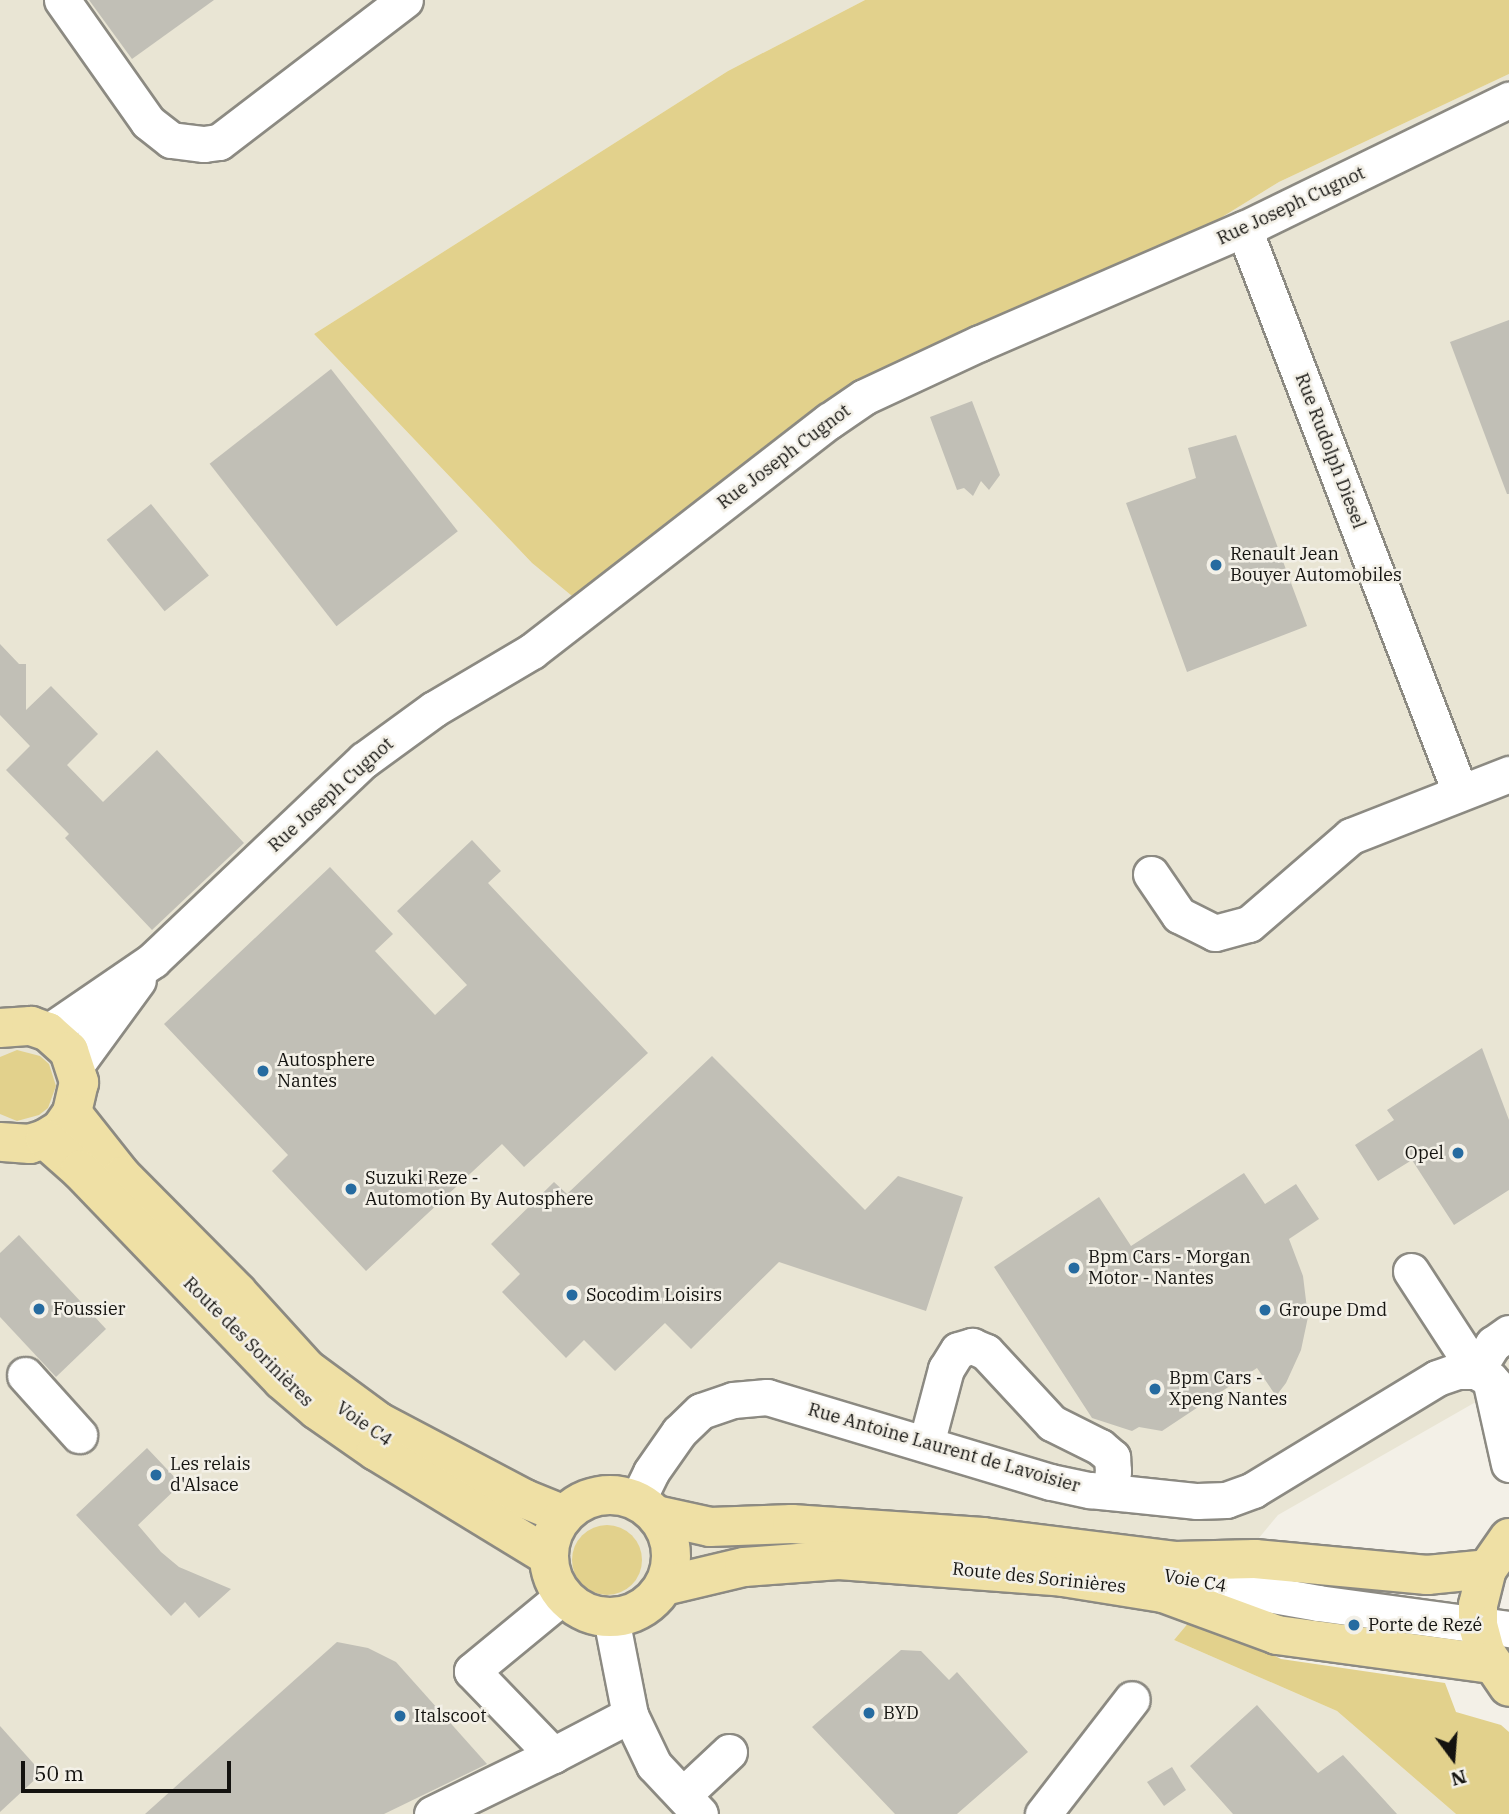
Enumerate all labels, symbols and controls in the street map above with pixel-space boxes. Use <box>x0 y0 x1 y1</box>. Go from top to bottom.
street label: Rue Joseph Cugnot <box>1214 162 1368 250</box>
street label: Rue Rudolph Diesel <box>1290 370 1370 532</box>
street label: Rue Joseph Cugnot <box>713 400 855 514</box>
place label: Renault Jean Bouyer Automobiles <box>1230 544 1402 586</box>
marker: Renault Jean Bouyer Automobiles <box>1208 557 1224 573</box>
street label: Rue Joseph Cugnot <box>264 733 398 857</box>
place label: Autosphere Nantes <box>277 1050 375 1092</box>
marker: Autosphere Nantes <box>255 1063 271 1079</box>
place label: Opel <box>1405 1142 1444 1164</box>
marker: Opel <box>1450 1145 1466 1161</box>
place label: Suzuki Reze - Automotion By Autosphere <box>365 1168 594 1210</box>
marker: Suzuki Reze - Automotion By Autosphere <box>343 1181 359 1197</box>
place label: Bpm Cars - Morgan Motor - Nantes <box>1088 1247 1251 1290</box>
marker: Bpm Cars - Morgan Motor - Nantes <box>1066 1260 1082 1276</box>
street label: Route des Sorinières <box>179 1273 317 1411</box>
place label: Socodim Loisirs <box>586 1284 722 1306</box>
marker: Socodim Loisirs <box>564 1287 580 1303</box>
place label: Foussier <box>53 1298 126 1320</box>
place label: Groupe Dmd <box>1279 1299 1387 1321</box>
marker: Foussier <box>31 1301 47 1317</box>
marker: Groupe Dmd <box>1257 1302 1273 1318</box>
place label: Bpm Cars - Xpeng Nantes <box>1169 1368 1287 1410</box>
marker: Bpm Cars - Xpeng Nantes <box>1147 1381 1163 1397</box>
street label: Voie C4 <box>332 1397 396 1451</box>
street label: Rue Antoine Laurent de Lavoisier <box>806 1399 1082 1497</box>
place label: Les relais d'Alsace <box>170 1454 251 1496</box>
marker: Les relais d'Alsace <box>148 1467 164 1483</box>
street label: Route des Sorinières <box>951 1558 1127 1598</box>
street label: Voie C4 <box>1162 1565 1228 1597</box>
place label: Porte de Rezé <box>1368 1614 1482 1636</box>
marker: Porte de Rezé <box>1346 1617 1362 1633</box>
place label: BYD <box>883 1702 919 1724</box>
place label: Italscoot <box>414 1705 487 1727</box>
marker: BYD <box>861 1705 877 1721</box>
marker: Italscoot <box>392 1708 408 1724</box>
north arrow <box>1418 1723 1488 1793</box>
scale bar <box>24 1748 234 1792</box>
text: 50 m <box>34 1759 84 1787</box>
text: N <box>1448 1765 1469 1792</box>

